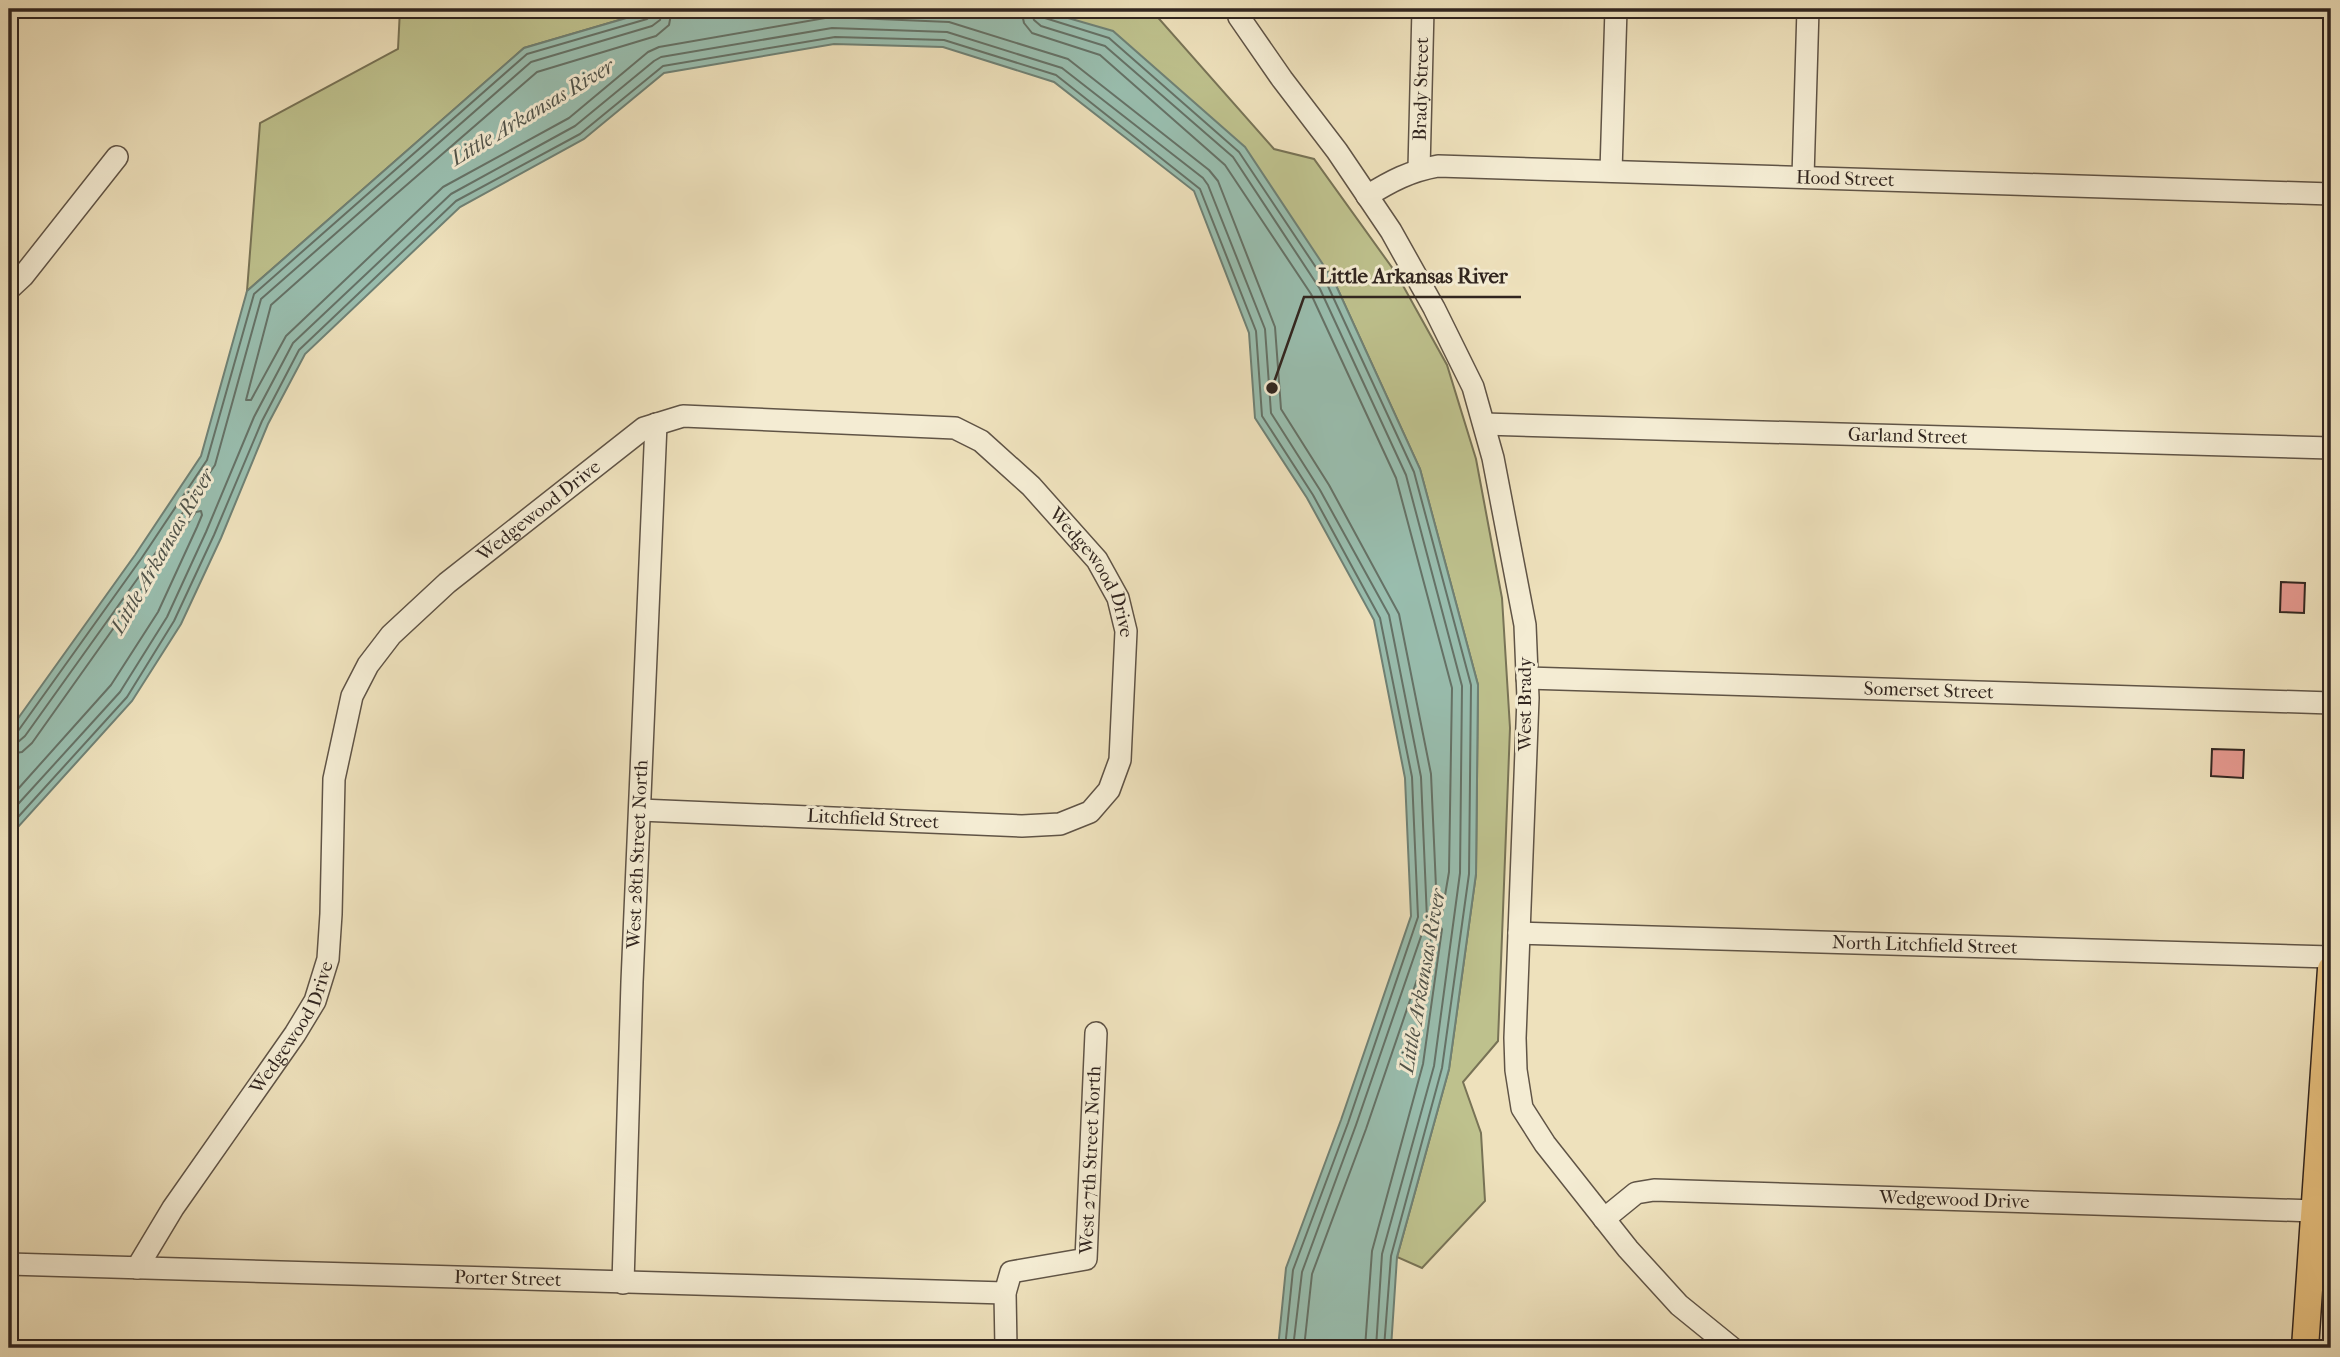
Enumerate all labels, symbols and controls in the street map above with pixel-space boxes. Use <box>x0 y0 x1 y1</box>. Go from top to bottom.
street label: Brady Street <box>1409 37 1433 141</box>
water label: Little Arkansas River <box>444 53 619 171</box>
street label: Hood Street <box>1796 166 1895 191</box>
callout: Little Arkansas River <box>1304 255 1521 297</box>
text: Little Arkansas River <box>1318 264 1509 288</box>
street label: Garland Street <box>1848 423 1968 449</box>
street label: Wedgewood Drive <box>472 456 605 567</box>
water label: Little Arkansas River <box>104 463 220 639</box>
street label: Wedgewood Drive <box>1044 502 1137 638</box>
street label: West Brady <box>1514 656 1536 752</box>
street label: Somerset Street <box>1863 677 1994 704</box>
street label: West 28th Street North <box>622 759 653 950</box>
street label: Litchfield Street <box>806 805 940 833</box>
water label: Little Arkansas River <box>1394 886 1450 1077</box>
street label: North Litchfield Street <box>1832 931 2018 959</box>
street label: Wedgewood Drive <box>245 958 338 1099</box>
street label: West 27th Street North <box>1075 1065 1106 1256</box>
street label: Wedgewood Drive <box>1878 1186 2030 1213</box>
street label: Porter Street <box>454 1266 562 1291</box>

